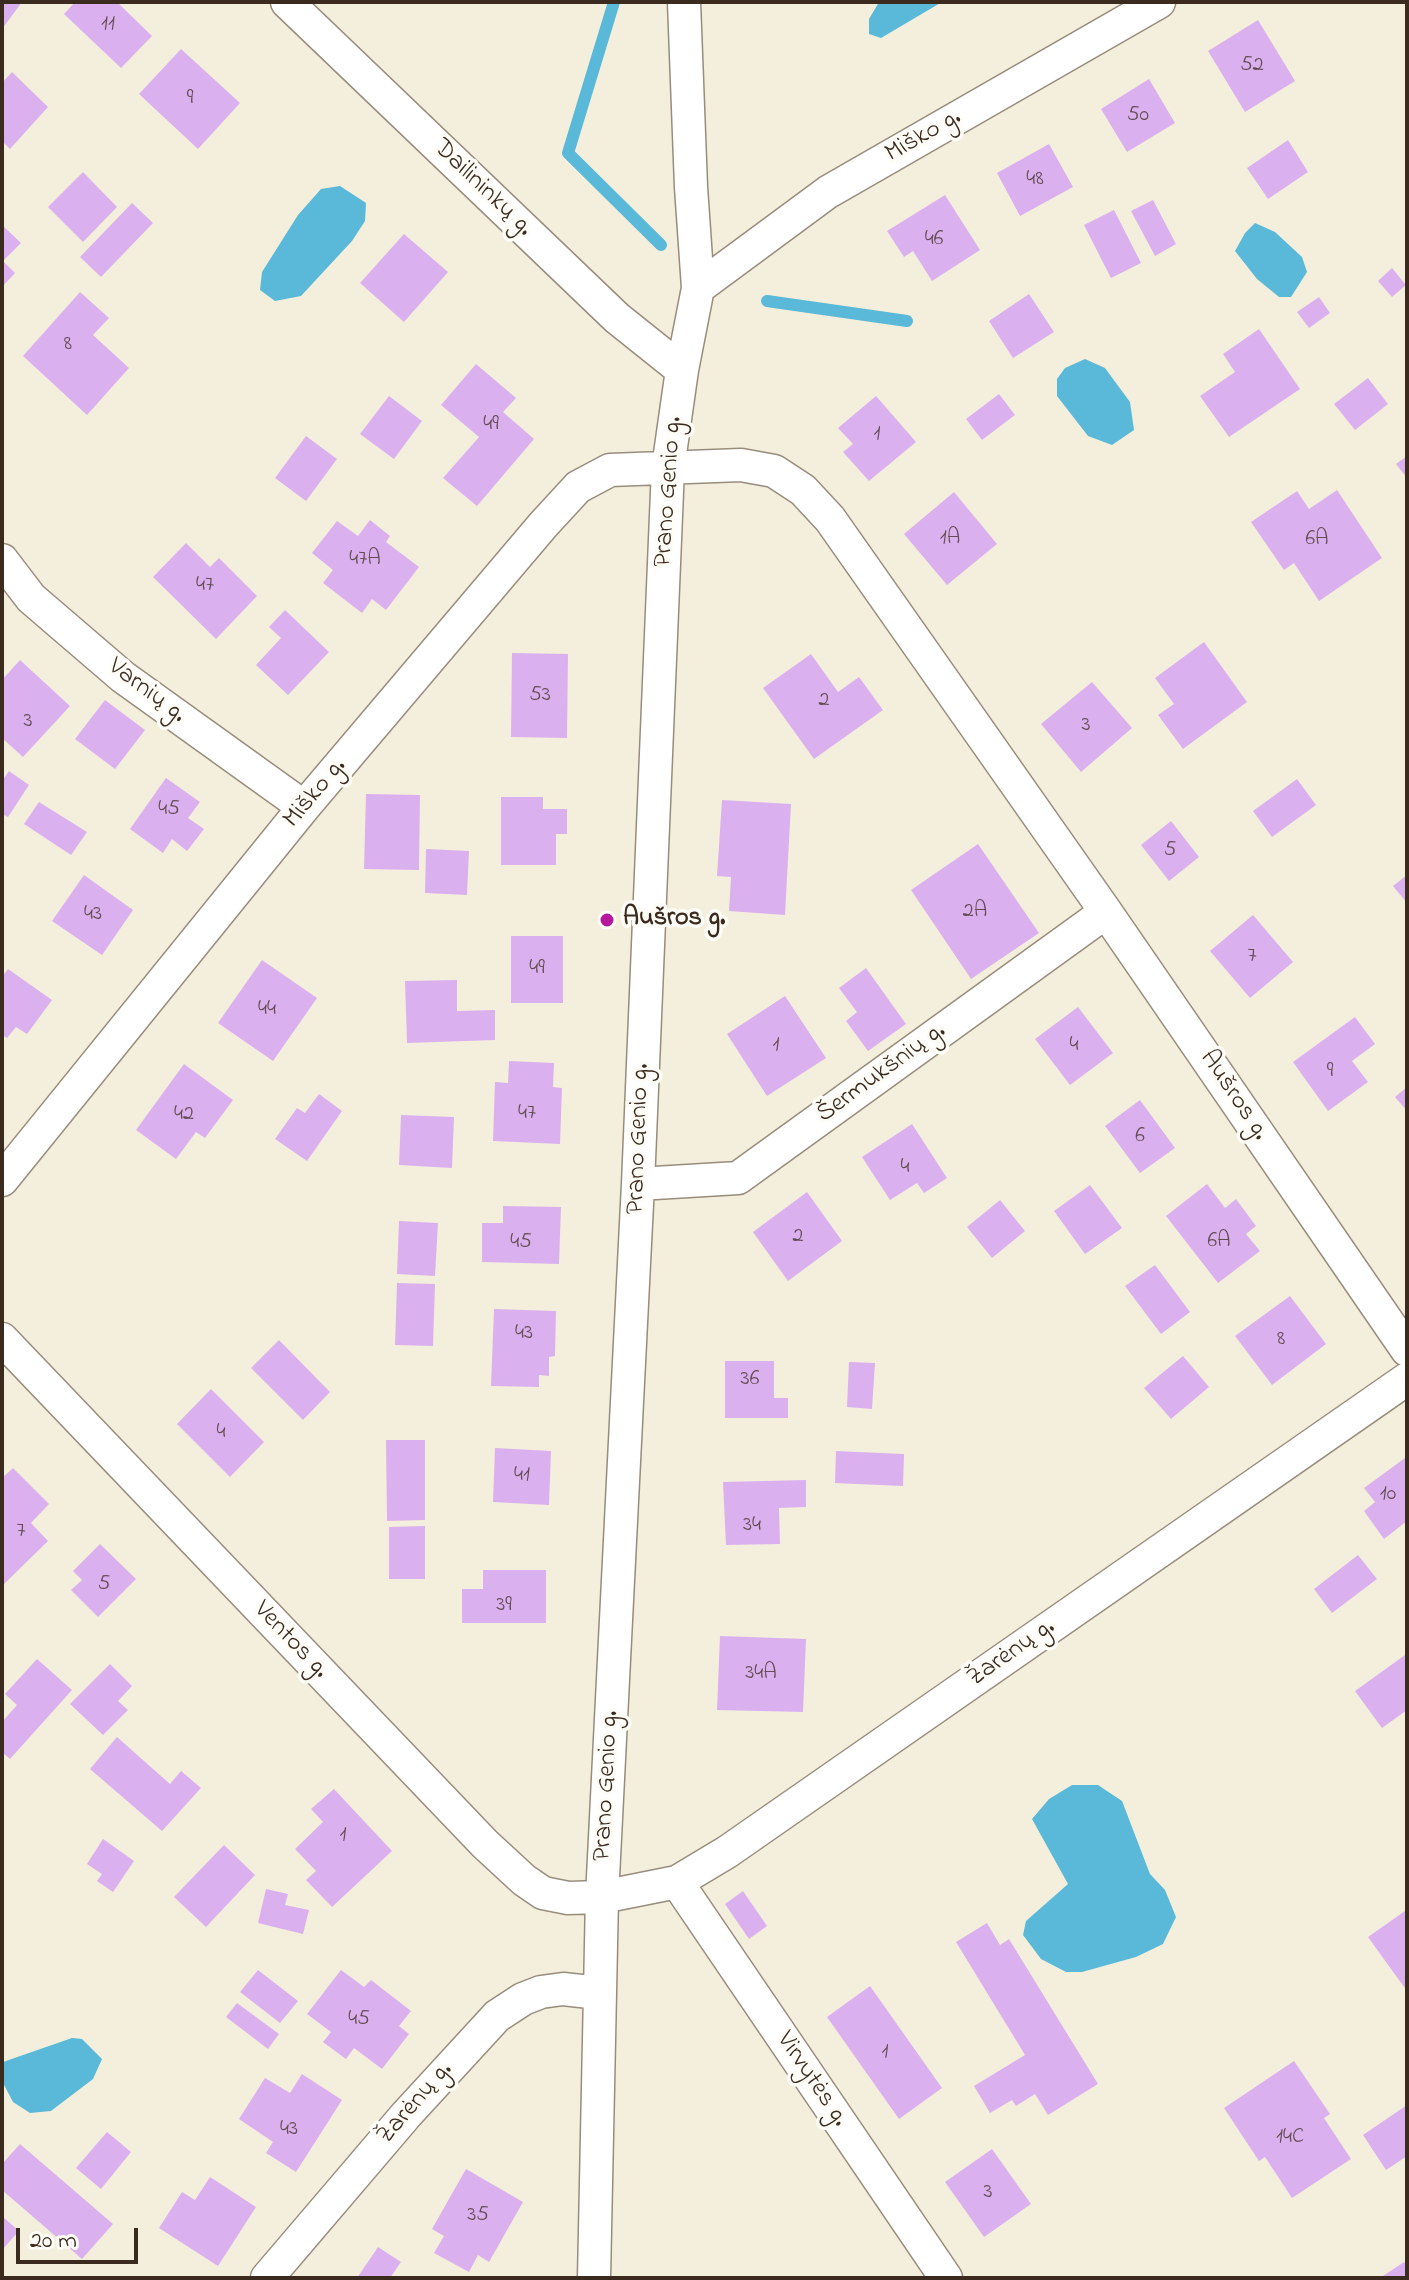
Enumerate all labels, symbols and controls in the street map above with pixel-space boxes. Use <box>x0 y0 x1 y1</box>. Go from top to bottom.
house number: 11 <box>101 12 115 38</box>
house number: 52 <box>1240 53 1264 79</box>
house number: 9 <box>187 86 193 112</box>
street label: Miško g. <box>881 103 967 171</box>
house number: 50 <box>1127 103 1149 129</box>
street label: Dailininkų g. <box>426 134 538 244</box>
house number: 48 <box>1026 167 1044 193</box>
house number: 46 <box>925 227 943 253</box>
house number: 8 <box>64 332 72 358</box>
house number: 49 <box>483 412 499 438</box>
street label: Prano Genio g. <box>649 416 691 568</box>
house number: 1 <box>874 422 880 448</box>
house number: 1A <box>940 526 960 552</box>
house number: 6A <box>1305 527 1329 553</box>
house number: 47A <box>349 547 381 573</box>
house number: 47 <box>196 573 214 599</box>
street label: Varnių g. <box>101 652 191 732</box>
house number: 53 <box>529 683 551 709</box>
house number: 2 <box>819 688 829 714</box>
house number: 3 <box>23 709 33 735</box>
house number: 3 <box>1081 713 1091 739</box>
street label: Miško g. <box>278 753 354 835</box>
house number: 45 <box>158 797 180 823</box>
house number: 5 <box>1164 838 1176 864</box>
house number: 2A <box>963 899 987 925</box>
house number: 43 <box>84 902 102 928</box>
place label: Aušros g. <box>623 904 725 936</box>
marker: Aušros g. <box>598 911 616 929</box>
house number: 7 <box>1247 944 1257 970</box>
house number: 49 <box>529 956 545 982</box>
house number: 44 <box>258 997 276 1023</box>
street label: Šermukšnių g. <box>811 1017 953 1131</box>
house number: 1 <box>773 1033 779 1059</box>
house number: 4 <box>1069 1033 1079 1059</box>
street label: Aušros g. <box>1191 1045 1275 1147</box>
house number: 9 <box>1327 1059 1333 1085</box>
street label: Prano Genio g. <box>622 1063 658 1215</box>
house number: 47 <box>518 1101 536 1127</box>
house number: 42 <box>174 1102 194 1128</box>
house number: 6 <box>1135 1124 1145 1150</box>
house number: 4 <box>900 1155 910 1181</box>
house number: 2 <box>793 1224 803 1250</box>
house number: 6A <box>1207 1229 1231 1255</box>
house number: 45 <box>510 1230 532 1256</box>
house number: 43 <box>515 1321 533 1347</box>
house number: 8 <box>1277 1327 1285 1353</box>
house number: 36 <box>741 1367 759 1393</box>
house number: 4 <box>216 1420 226 1446</box>
house number: 41 <box>514 1463 530 1489</box>
house number: 10 <box>1380 1482 1396 1508</box>
house number: 34 <box>743 1513 761 1539</box>
house number: 7 <box>16 1519 26 1545</box>
house number: 5 <box>98 1572 110 1598</box>
house number: 39 <box>496 1593 512 1619</box>
street label: Ventos g. <box>246 1596 334 1686</box>
street label: Žarėnų g. <box>962 1613 1062 1695</box>
house number: 34A <box>745 1661 777 1687</box>
street label: Prano Genio g. <box>588 1710 628 1862</box>
house number: 1 <box>340 1823 346 1849</box>
house number: 45 <box>348 2007 370 2033</box>
street label: Virvytės g. <box>768 2027 854 2133</box>
house number: 1 <box>882 2040 888 2066</box>
street label: Žarėnų g. <box>372 2056 460 2152</box>
house number: 43 <box>280 2117 298 2143</box>
house number: 14C <box>1276 2125 1304 2151</box>
house number: 3 <box>983 2180 993 2206</box>
house number: 35 <box>467 2203 489 2229</box>
scale bar <box>20 2212 142 2262</box>
text: 20 m <box>30 2224 77 2259</box>

